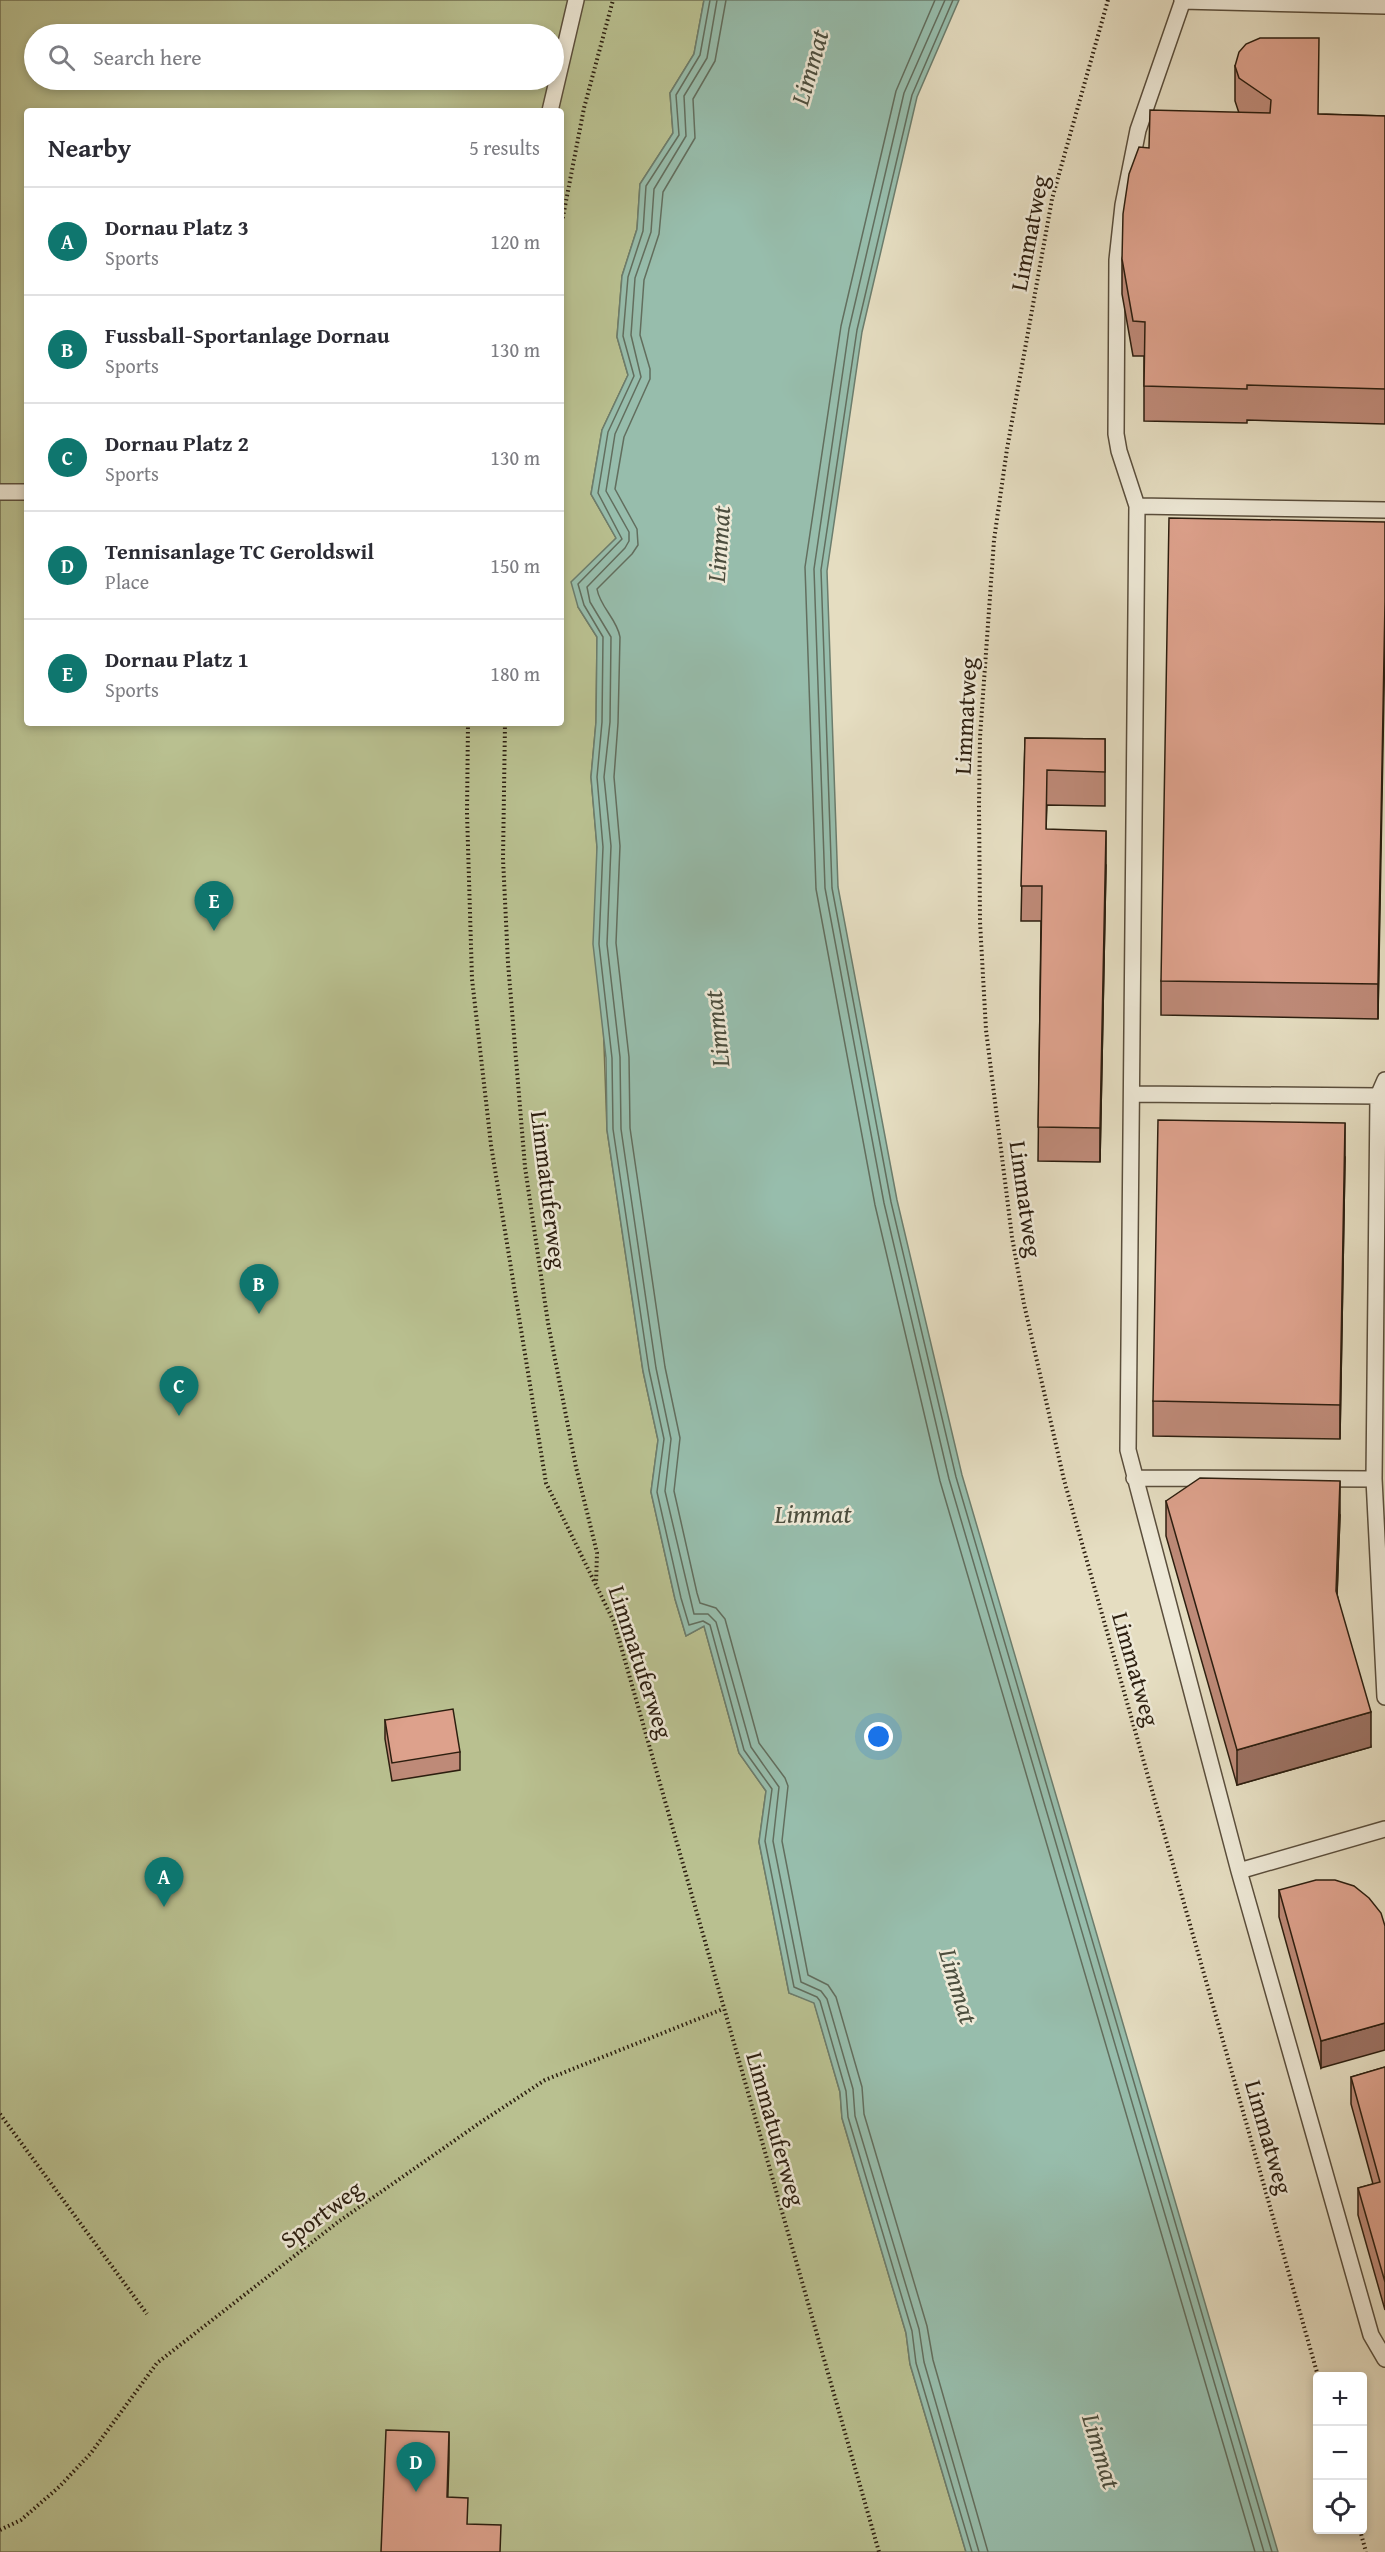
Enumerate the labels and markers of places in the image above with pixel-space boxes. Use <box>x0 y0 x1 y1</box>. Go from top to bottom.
pin: E <box>194 882 234 931</box>
pin: B <box>240 1264 278 1314</box>
pin: C <box>160 1366 198 1416</box>
pin: A <box>144 1858 184 1907</box>
pin: D <box>396 2442 436 2492</box>

